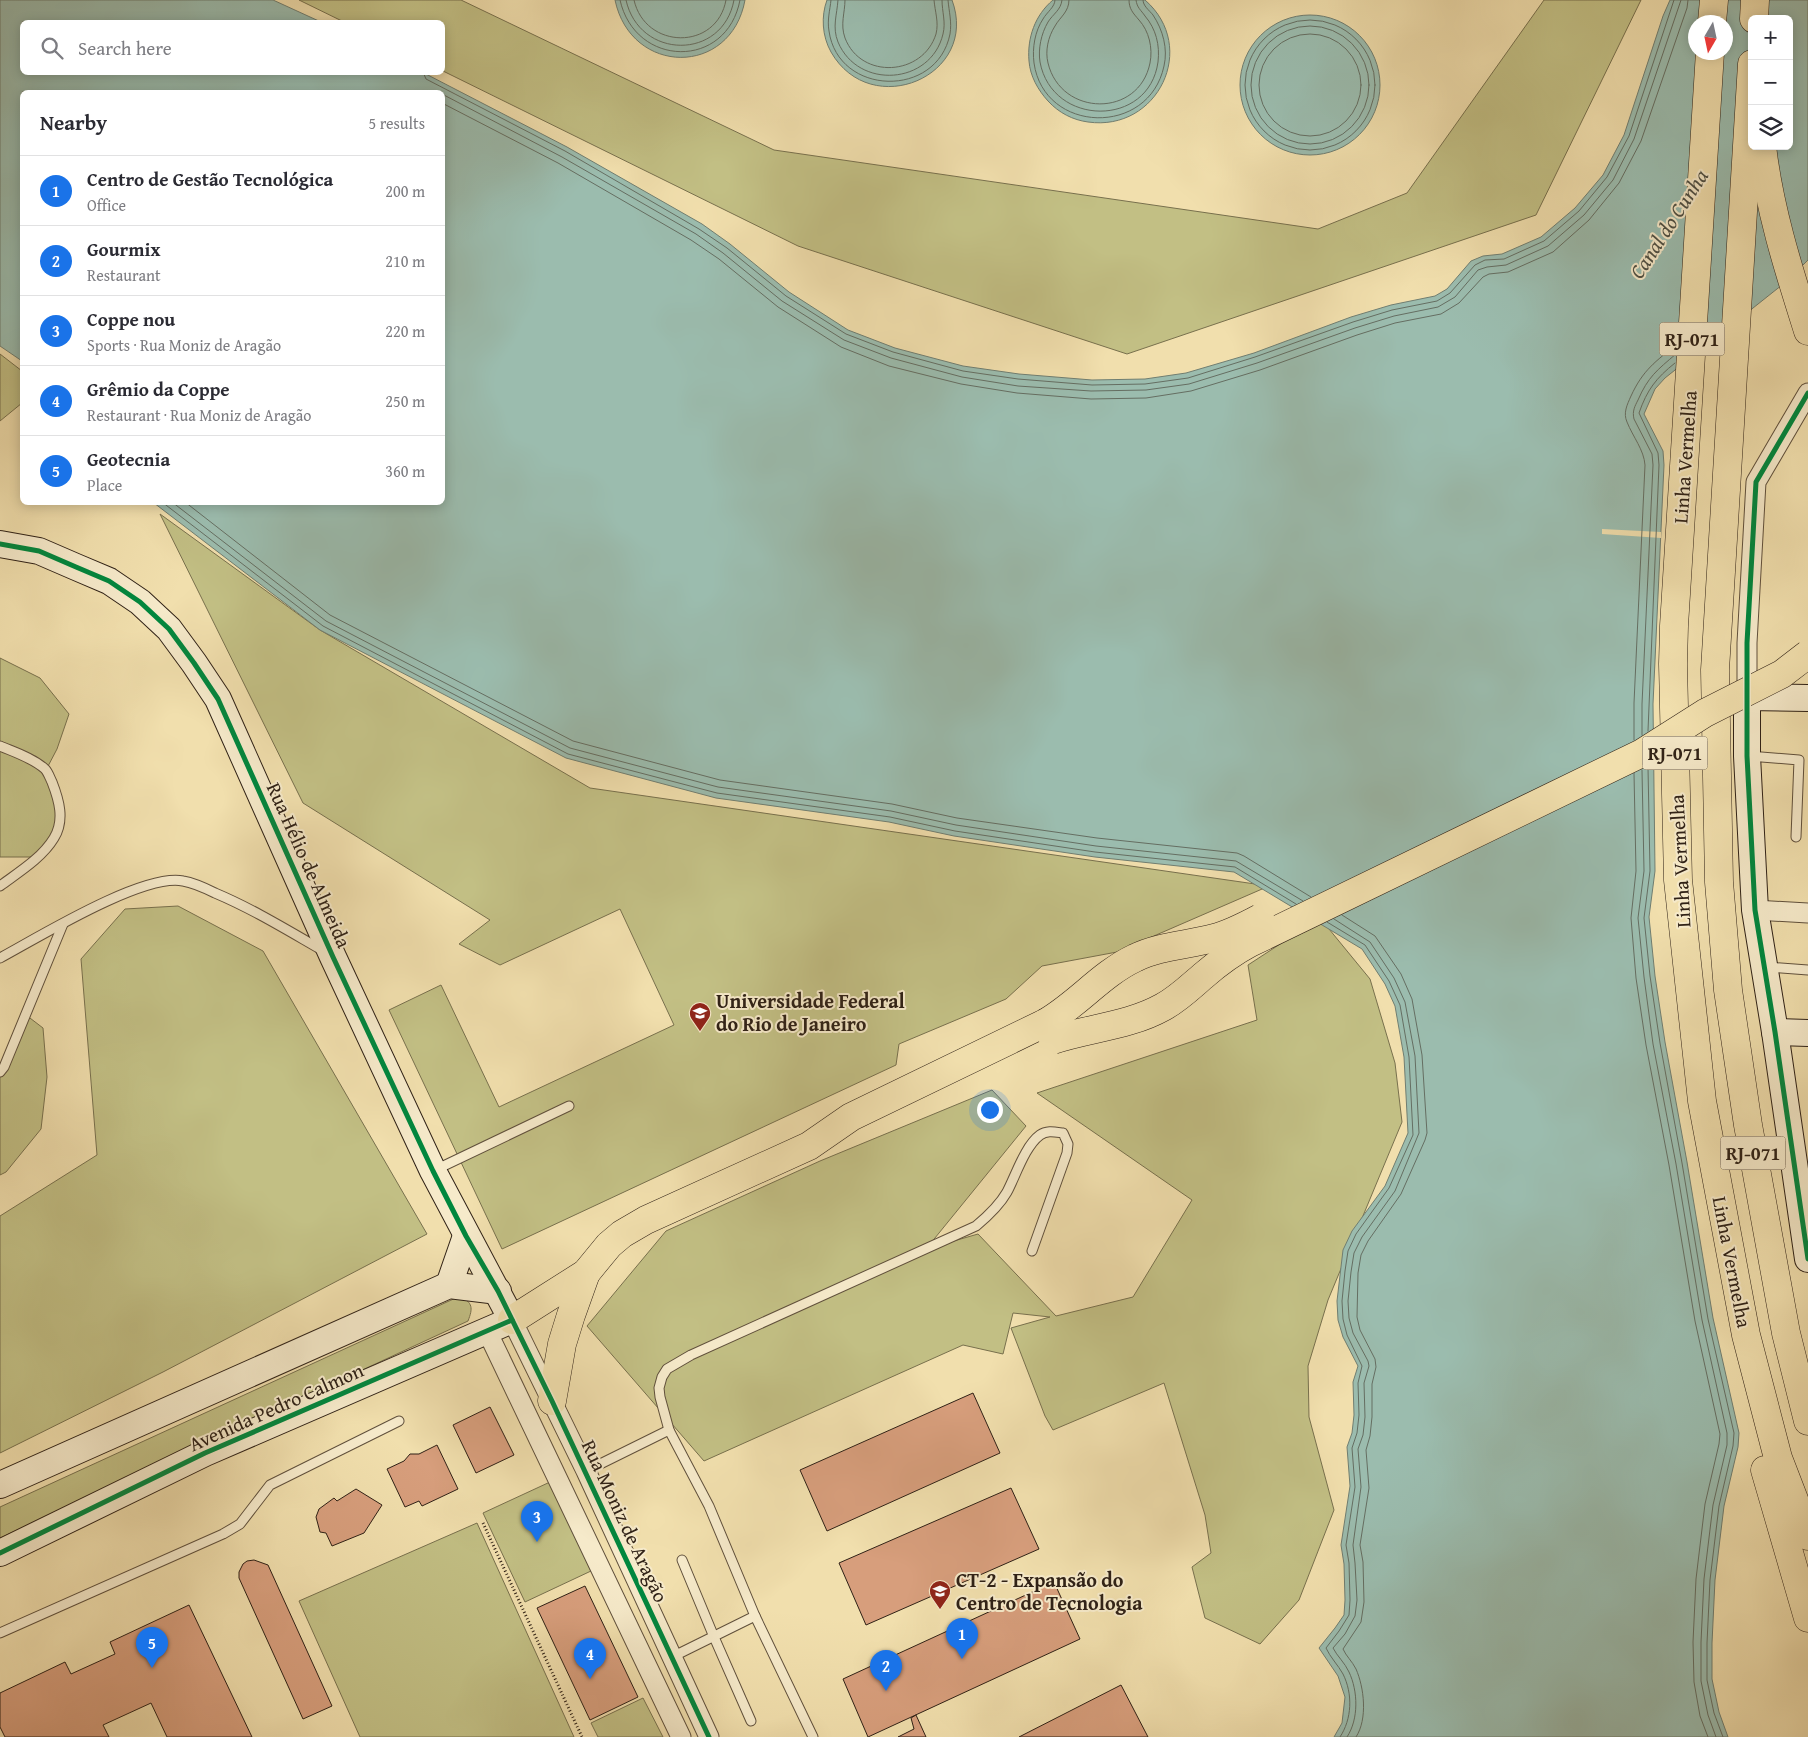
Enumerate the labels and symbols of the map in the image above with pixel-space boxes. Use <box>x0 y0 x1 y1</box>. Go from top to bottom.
north arrow <box>1688 15 1733 60</box>
water label: Canal do Cunha <box>1622 163 1716 285</box>
road number: RJ-071 <box>1660 322 1724 356</box>
street label: Linha Vermelha <box>1665 389 1704 524</box>
road number: RJ-071 <box>1642 736 1708 770</box>
street label: Rua Hélio de Almeida <box>260 777 359 953</box>
street label: Linha Vermelha <box>1662 793 1697 928</box>
place label: Universidade Federal do Rio de Janeiro <box>716 986 905 1038</box>
school or university icon: Universidade Federal do Rio de Janeiro <box>688 1001 712 1032</box>
your location <box>977 1097 1003 1123</box>
road number: RJ-071 <box>1720 1136 1786 1170</box>
street label: Linha Vermelha <box>1706 1194 1760 1331</box>
street label: Avenida Pedro Calmon <box>184 1355 368 1458</box>
street label: Rua Moniz de Aragão <box>575 1435 676 1607</box>
pin: 3 <box>521 1501 553 1542</box>
place label: CT-2 - Expansão do Centro de Tecnologia <box>956 1565 1143 1617</box>
school or university icon: CT-2 - Expansão do Centro de Tecnologia <box>928 1579 952 1610</box>
pin: 1 <box>946 1618 978 1659</box>
pin: 5 <box>136 1627 168 1668</box>
pin: 4 <box>574 1638 606 1679</box>
pin: 2 <box>870 1650 902 1691</box>

